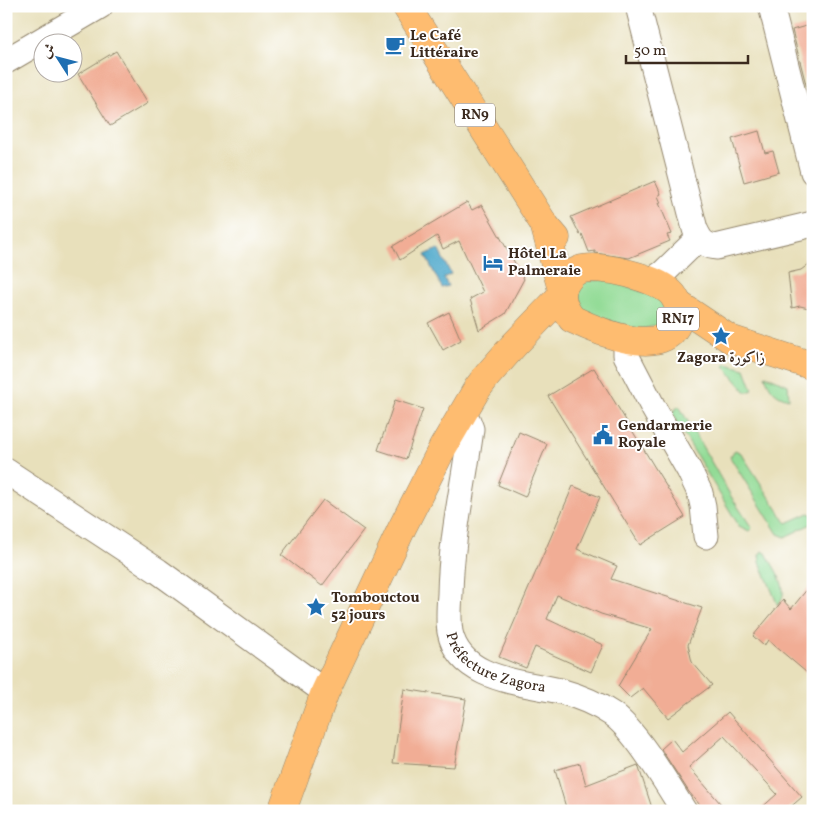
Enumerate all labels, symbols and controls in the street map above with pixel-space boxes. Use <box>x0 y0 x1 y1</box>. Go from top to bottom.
place label: Le Café Littéraire <box>410 26 479 64</box>
north arrow <box>32 32 82 82</box>
scale bar <box>626 32 749 64</box>
cafe icon: Le Café Littéraire <box>384 34 406 56</box>
text: ش <box>37 40 61 62</box>
text: 50 m <box>634 41 666 62</box>
road number: RN9 <box>455 104 495 126</box>
place label: Hôtel La Palmeraie <box>508 244 581 282</box>
hotel icon: Hôtel La Palmeraie <box>482 252 504 274</box>
road number: RN17 <box>657 308 699 330</box>
place icon: Zagora زاكورة <box>710 325 732 347</box>
place label: Zagora زاكورة <box>677 348 765 369</box>
place label: Gendarmerie Royale <box>618 416 713 454</box>
public building icon: Gendarmerie Royale <box>592 424 614 446</box>
place label: Tombouctou 52 jours <box>331 588 420 626</box>
place icon: Tombouctou 52 jours <box>305 596 327 618</box>
street label: Préfecture Zagora <box>440 630 547 698</box>

